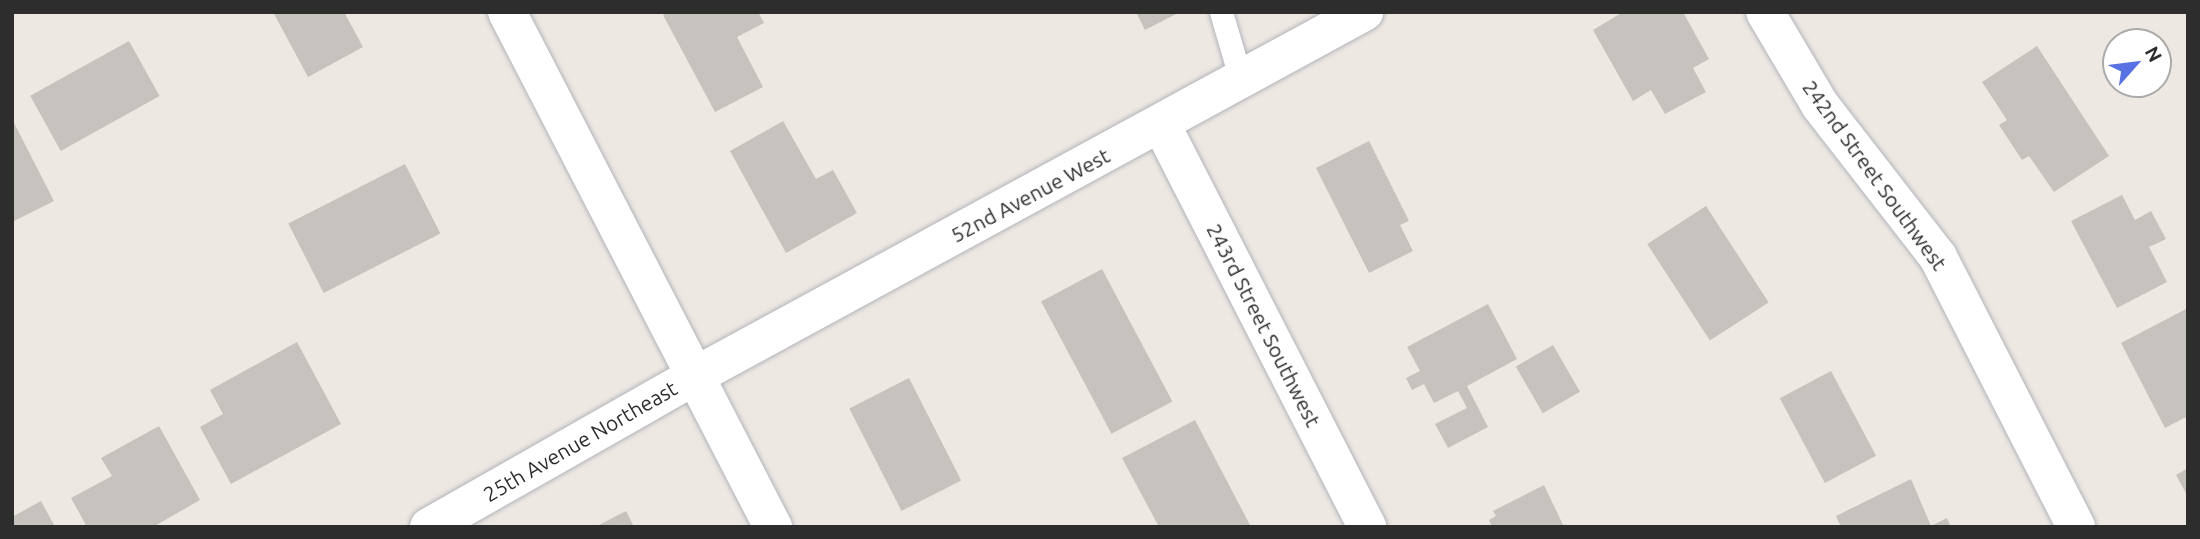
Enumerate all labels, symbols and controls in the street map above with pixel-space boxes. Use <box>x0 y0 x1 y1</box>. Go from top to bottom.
north arrow <box>2102 28 2172 98</box>
text: N <box>2141 43 2167 66</box>
street label: 242nd Street Southwest <box>1798 75 1952 275</box>
street label: 52nd Avenue West <box>946 142 1114 248</box>
street label: 243rd Street Southwest <box>1202 219 1326 431</box>
street label: 25th Avenue Northeast <box>479 375 681 507</box>

